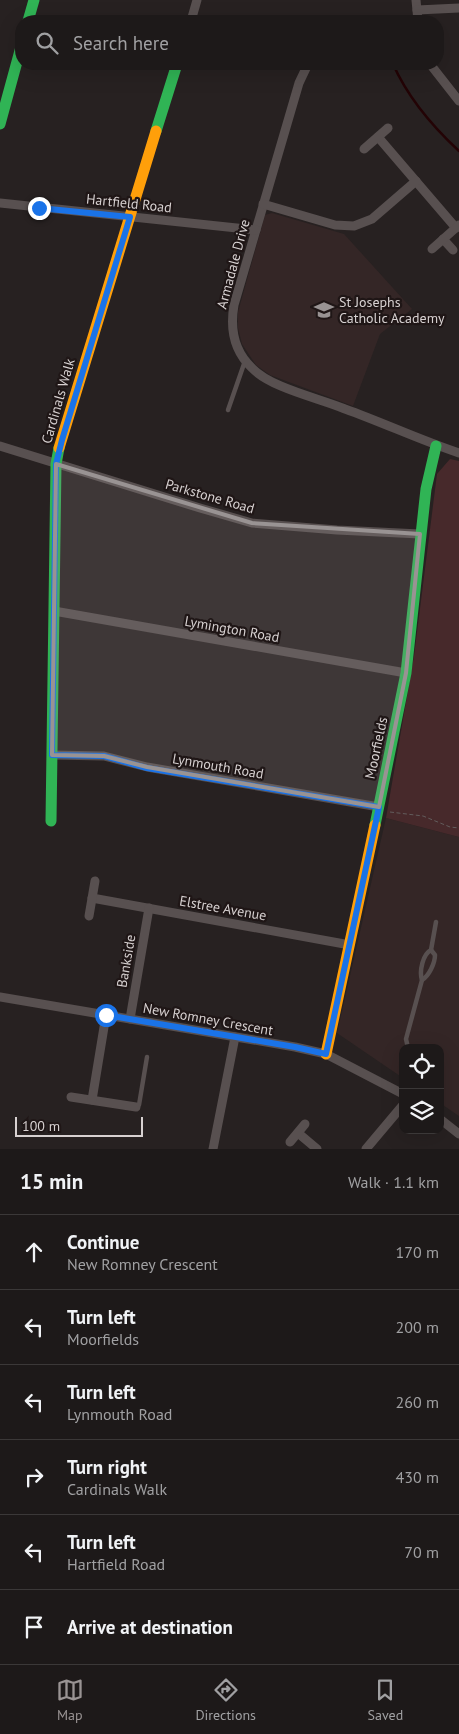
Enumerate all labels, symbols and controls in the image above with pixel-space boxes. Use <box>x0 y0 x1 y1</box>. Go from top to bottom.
search box <box>15 15 444 70</box>
icon: search <box>33 29 61 57</box>
text: Search here <box>73 31 169 55</box>
street label: Hartfield Road <box>85 190 173 216</box>
route end <box>28 197 51 220</box>
street label: Armadale Drive <box>212 217 254 311</box>
place label: St Josephs Catholic Academy <box>339 293 445 327</box>
school or university icon: St Josephs Catholic Academy <box>313 299 335 321</box>
street label: Cardinals Walk <box>37 356 79 446</box>
street label: Parkstone Road <box>163 475 257 517</box>
street label: Lymington Road <box>183 612 281 646</box>
street label: Moorfields <box>361 715 391 781</box>
street label: Lynmouth Road <box>171 749 265 783</box>
street label: Elstree Avenue <box>178 891 268 925</box>
street label: Bankside <box>112 933 140 989</box>
street label: New Romney Crescent <box>142 999 275 1039</box>
route start <box>95 1004 118 1027</box>
map controls <box>399 1044 444 1134</box>
button: locate <box>399 1044 444 1089</box>
button: layers <box>399 1089 444 1134</box>
scale bar <box>15 1114 142 1137</box>
text: 100 m <box>22 1117 60 1135</box>
text: 15 min <box>20 1168 83 1195</box>
text: Walk · 1.1 km <box>348 1172 439 1192</box>
text: Continue <box>67 1230 139 1254</box>
icon: ahead <box>20 1238 48 1266</box>
text: 170 m <box>396 1242 439 1262</box>
text: New Romney Crescent <box>67 1254 218 1274</box>
text: Turn left <box>67 1305 136 1329</box>
icon: left <box>20 1313 48 1341</box>
text: 200 m <box>396 1317 439 1337</box>
text: Moorfields <box>67 1329 139 1349</box>
text: Turn left <box>67 1380 136 1404</box>
icon: left <box>20 1388 48 1416</box>
text: 260 m <box>396 1392 439 1412</box>
text: Lynmouth Road <box>67 1404 172 1424</box>
text: Turn right <box>67 1455 147 1479</box>
icon: right <box>20 1463 48 1491</box>
text: 430 m <box>396 1467 439 1487</box>
text: Cardinals Walk <box>67 1479 167 1499</box>
text: Turn left <box>67 1530 136 1554</box>
icon: left <box>20 1538 48 1566</box>
text: 70 m <box>404 1542 439 1562</box>
text: Hartfield Road <box>67 1554 165 1574</box>
icon: arrive <box>20 1613 48 1641</box>
text: Arrive at destination <box>67 1615 233 1639</box>
tab: Map <box>56 1676 84 1724</box>
tab: Directions <box>195 1676 256 1724</box>
tab: Saved <box>368 1676 403 1724</box>

